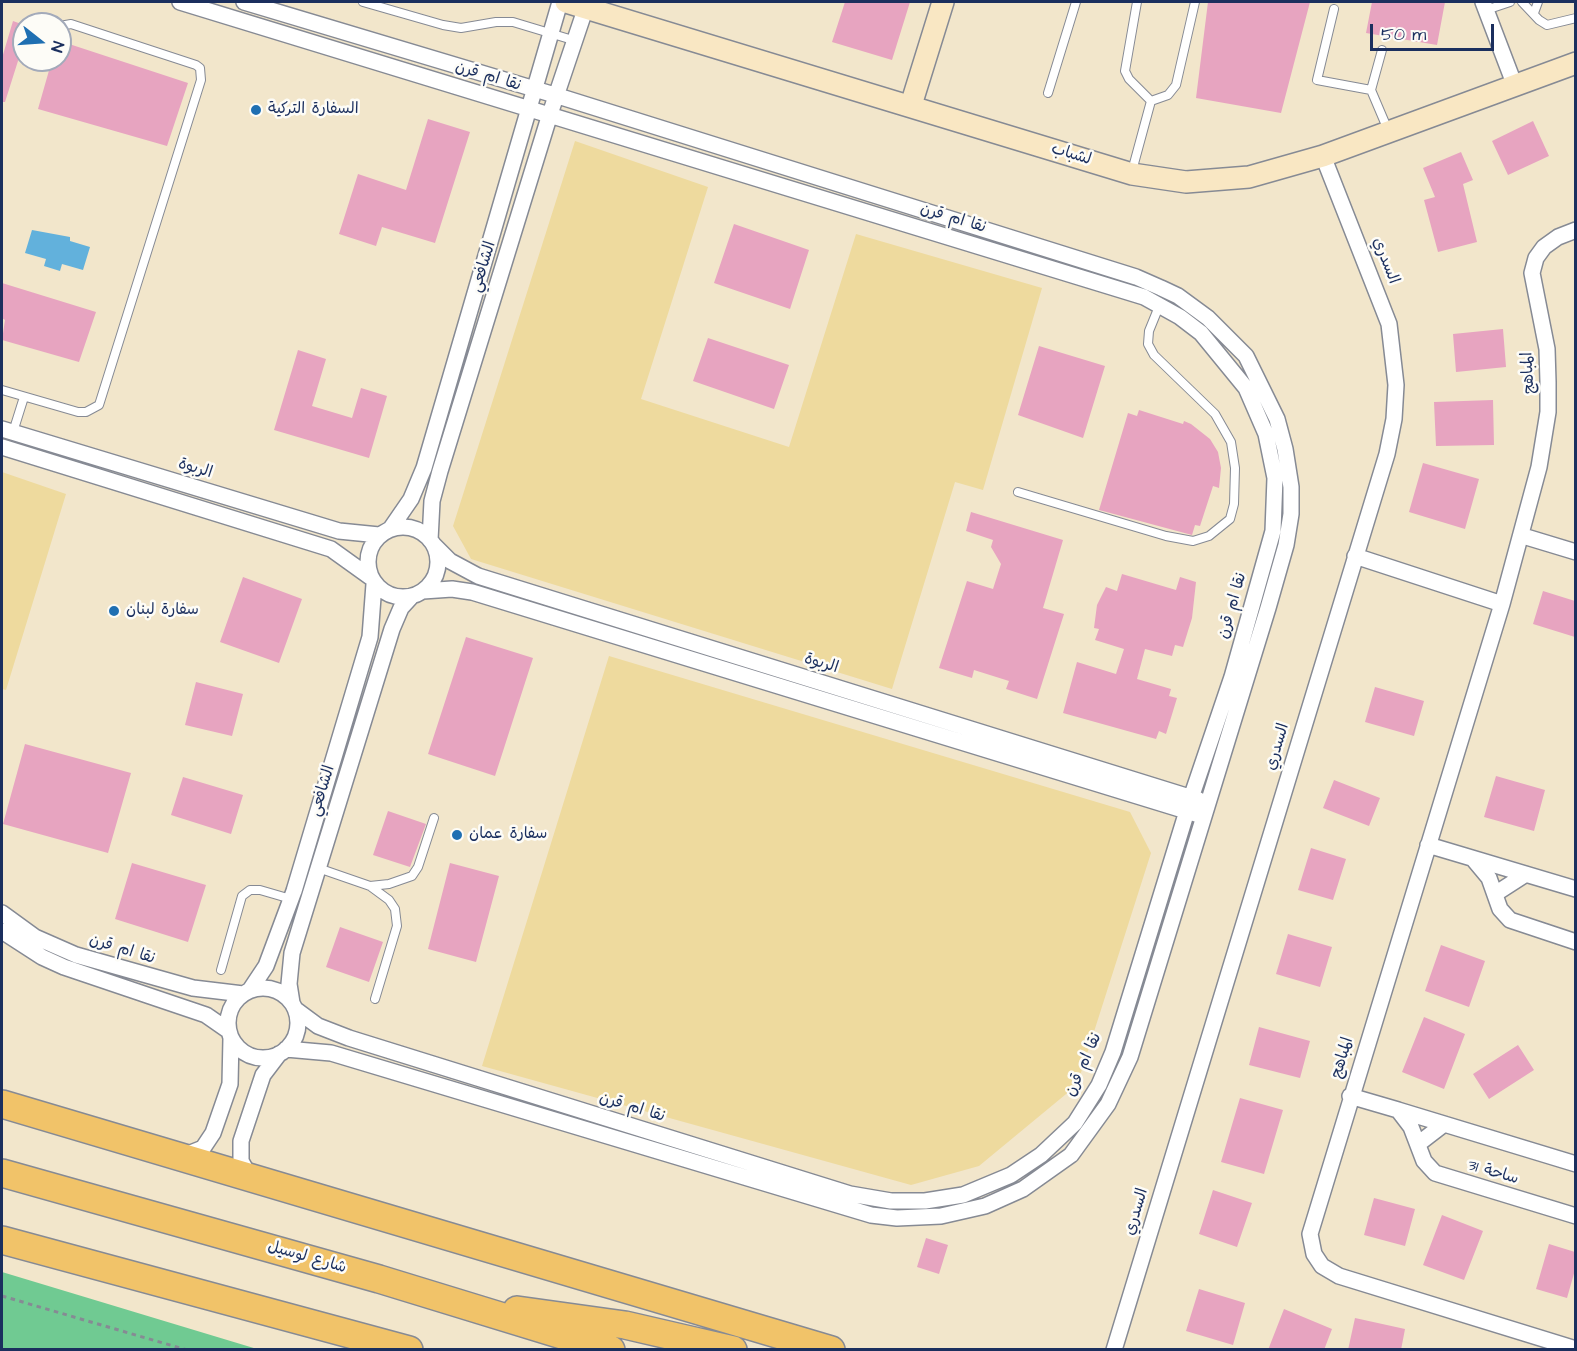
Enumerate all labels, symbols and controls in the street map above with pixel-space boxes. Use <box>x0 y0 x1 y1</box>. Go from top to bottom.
north arrow <box>12 12 72 72</box>
scale bar <box>1373 12 1498 50</box>
text: 50 m <box>1381 22 1426 47</box>
text: N <box>45 39 69 55</box>
street label: نقا ام قرن <box>453 58 523 96</box>
place label: السفارة التركية <box>268 100 359 120</box>
marker: السفارة التركية <box>249 103 263 117</box>
street label: لشباب <box>1049 140 1093 170</box>
street label: نقا ام قرن <box>918 200 988 238</box>
street label: السدري <box>1367 235 1403 287</box>
street label: الشافعي <box>467 239 501 295</box>
street label: المباهج <box>1518 351 1540 395</box>
street label: الربوة <box>176 455 214 483</box>
street label: نقا ام قرن <box>1214 571 1252 641</box>
place label: سفارة لبنان <box>126 601 199 621</box>
marker: سفارة لبنان <box>107 604 121 618</box>
street label: الربوة <box>802 650 840 678</box>
street label: السدري <box>1262 721 1294 773</box>
street label: الشافعي <box>306 763 340 819</box>
place label: سفارة عمان <box>469 825 547 845</box>
marker: سفارة عمان <box>450 828 464 842</box>
street label: نقا ام قرن <box>87 931 157 969</box>
street label: نقا ام قرن <box>1061 1030 1107 1100</box>
street label: المباهج <box>1328 1035 1358 1081</box>
street label: نقا ام قرن <box>597 1089 667 1127</box>
street label: ساحة 31 <box>1465 1157 1521 1189</box>
street label: السدري <box>1121 1186 1153 1238</box>
street label: شارع لوسيل <box>265 1238 349 1278</box>

